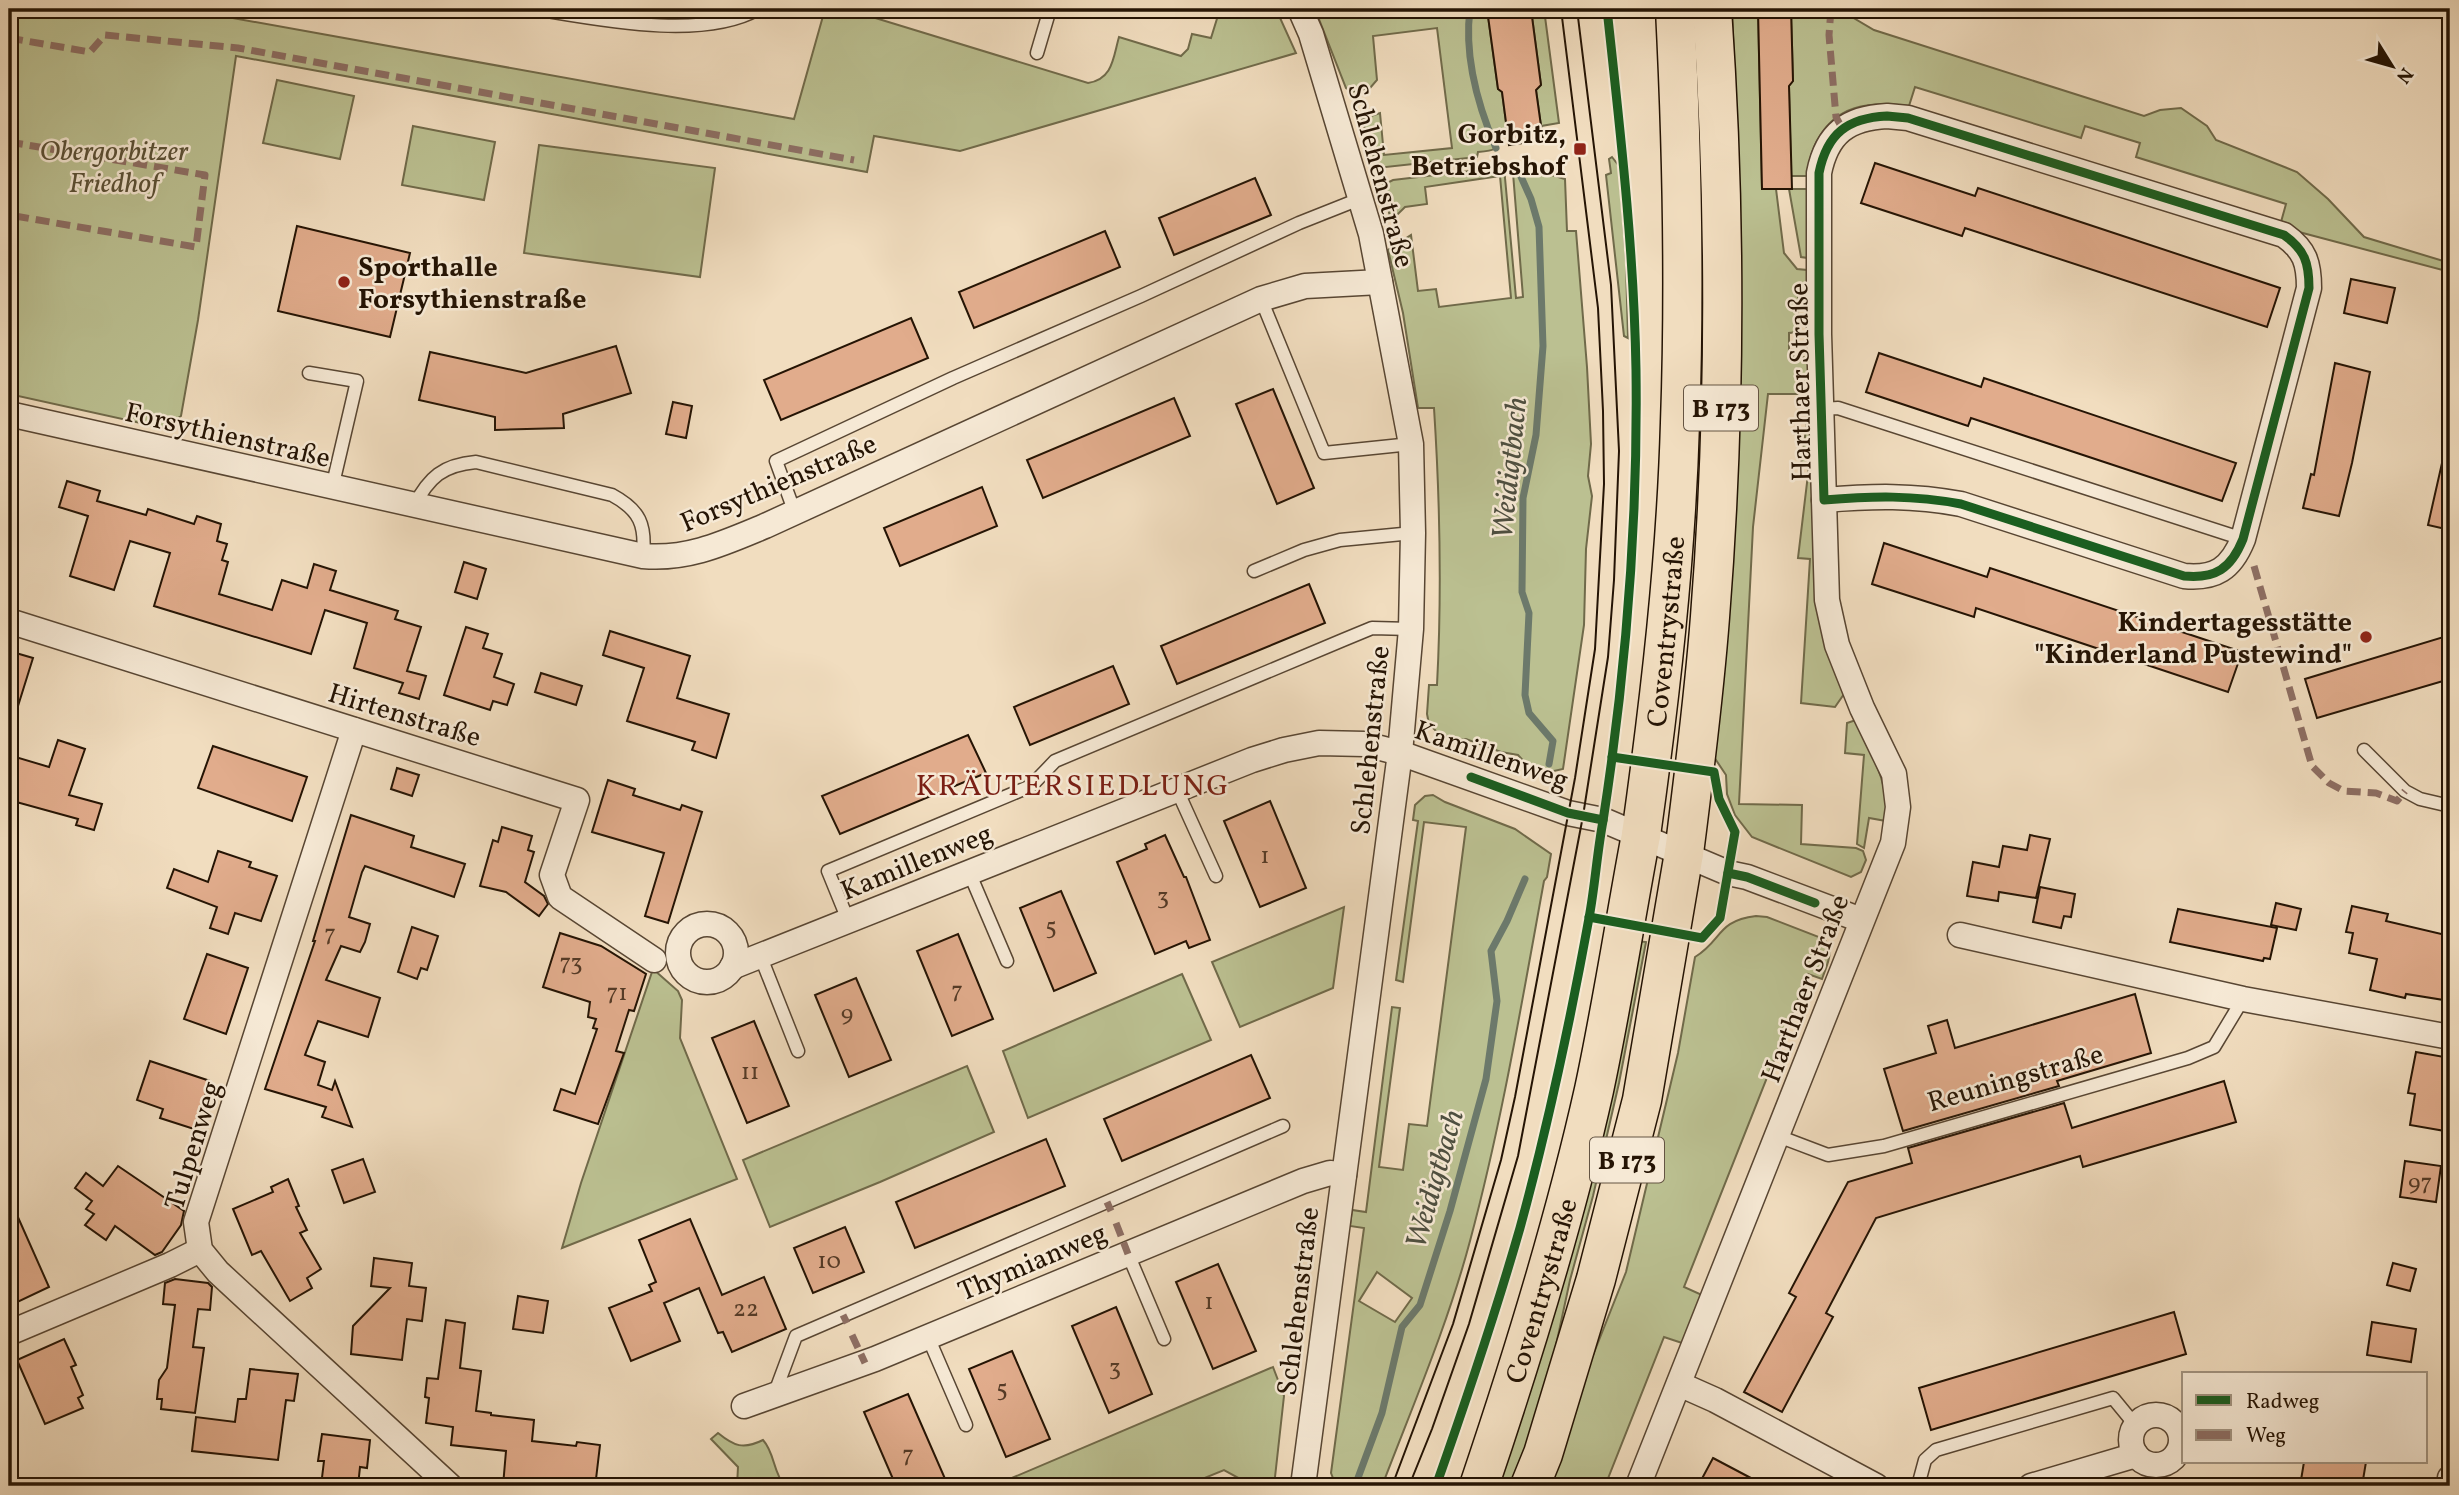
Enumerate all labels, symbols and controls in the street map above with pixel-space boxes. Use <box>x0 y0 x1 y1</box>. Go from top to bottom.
north arrow <box>2358 32 2428 102</box>
text: N <box>2389 62 2419 89</box>
street label: Schlehenstraße <box>1336 79 1423 272</box>
place label: Gorbitz, Betriebshof <box>1411 116 1568 187</box>
park label: Obergorbitzer Friedhof <box>40 133 189 204</box>
marker: Gorbitz, Betriebshof <box>1572 141 1588 157</box>
place label: Sporthalle Forsythienstraße <box>358 249 586 320</box>
marker: Sporthalle Forsythienstraße <box>336 274 352 290</box>
street label: Harthaer Straße <box>1780 282 1823 482</box>
road number: B 173 <box>1684 386 1758 430</box>
street label: Forsythienstraße <box>121 394 334 479</box>
water label: Weidigtbach <box>1483 395 1539 542</box>
street label: Forsythienstraße <box>675 425 883 543</box>
street label: Coventrystraße <box>1638 535 1696 729</box>
place label: Kindertagesstätte "Kinderland Pustewind" <box>2034 604 2352 675</box>
marker: Kindertagesstätte "Kinderland Pustewind" <box>2358 629 2374 645</box>
street label: Schlehenstraße <box>1342 644 1401 837</box>
street label: Hirtenstraße <box>323 675 486 758</box>
street label: Kamillenweg <box>1409 712 1574 801</box>
district label: KRÄUTERSIEDLUNG <box>916 766 1230 808</box>
street label: Kamillenweg <box>835 815 999 912</box>
house number: 1 <box>1260 840 1270 874</box>
house number: 3 <box>1157 881 1169 915</box>
street label: Harthaer Straße <box>1753 889 1860 1089</box>
house number: 5 <box>1045 911 1057 945</box>
house number: 7 <box>324 918 336 952</box>
house number: 73 <box>559 947 583 981</box>
house number: 7 <box>951 975 963 1009</box>
house number: 71 <box>607 977 627 1011</box>
house number: 9 <box>841 998 853 1032</box>
street label: Reuningstraße <box>1923 1036 2108 1123</box>
house number: 11 <box>741 1056 759 1090</box>
street label: Tulpenweg <box>156 1076 232 1215</box>
water label: Weidigtbach <box>1396 1105 1476 1254</box>
road number: B 173 <box>1590 1138 1664 1182</box>
house number: 97 <box>2408 1167 2432 1201</box>
street label: Coventrystraße <box>1497 1194 1589 1389</box>
street label: Schlehenstraße <box>1269 1205 1330 1398</box>
street label: Thymianweg <box>953 1214 1113 1312</box>
house number: 10 <box>817 1245 841 1279</box>
house number: 1 <box>1204 1286 1214 1320</box>
house number: 22 <box>733 1293 759 1327</box>
house number: 3 <box>1109 1352 1121 1386</box>
legend <box>2182 1372 2428 1464</box>
house number: 5 <box>996 1373 1008 1407</box>
text: Radweg <box>2246 1388 2319 1417</box>
text: Weg <box>2246 1422 2286 1451</box>
house number: 7 <box>902 1439 914 1473</box>

